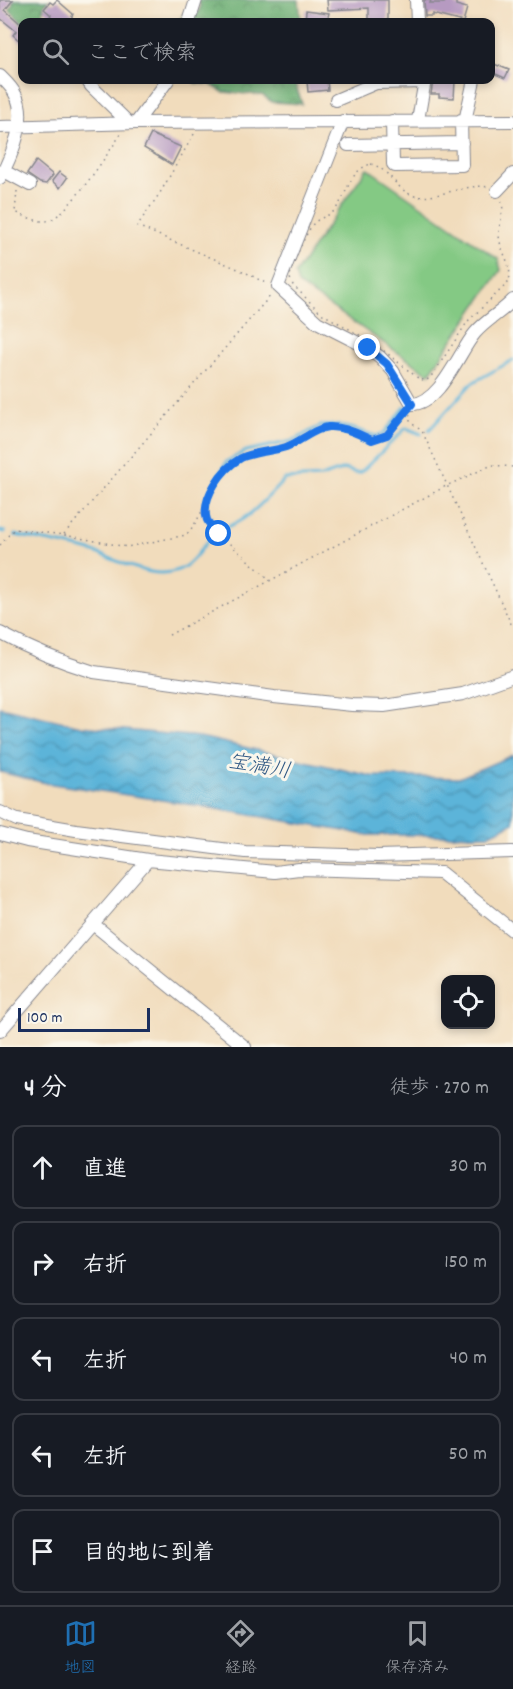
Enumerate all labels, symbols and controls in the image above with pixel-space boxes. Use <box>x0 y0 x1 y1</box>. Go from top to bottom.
search box <box>18 18 495 84</box>
icon: search <box>39 35 72 68</box>
text: ここで検索 <box>87 39 197 70</box>
route end <box>354 334 380 360</box>
route start <box>205 520 231 546</box>
water label: 宝満川 <box>225 748 293 788</box>
map controls <box>441 975 495 1029</box>
button: locate <box>441 975 495 1029</box>
scale bar <box>18 1005 150 1032</box>
text: 100 m <box>27 1007 63 1030</box>
text: 4 分 <box>24 1071 67 1108</box>
text: 徒歩 · 270 m <box>390 1075 489 1103</box>
icon: ahead <box>26 1151 59 1184</box>
text: 30 m <box>449 1153 487 1181</box>
text: 直進 <box>83 1155 127 1186</box>
icon: right <box>26 1247 59 1280</box>
text: 150 m <box>444 1249 487 1277</box>
text: 右折 <box>83 1251 127 1282</box>
icon: left <box>26 1343 59 1376</box>
text: 40 m <box>449 1345 487 1373</box>
text: 左折 <box>83 1347 127 1378</box>
icon: left <box>26 1439 59 1472</box>
text: 50 m <box>449 1441 487 1469</box>
text: 左折 <box>83 1443 127 1474</box>
icon: arrive <box>26 1535 59 1568</box>
text: 目的地に到着 <box>83 1539 215 1570</box>
tab: 地図 <box>64 1617 97 1680</box>
tab: 経路 <box>224 1617 257 1680</box>
tab: 保存済み <box>385 1617 449 1680</box>

